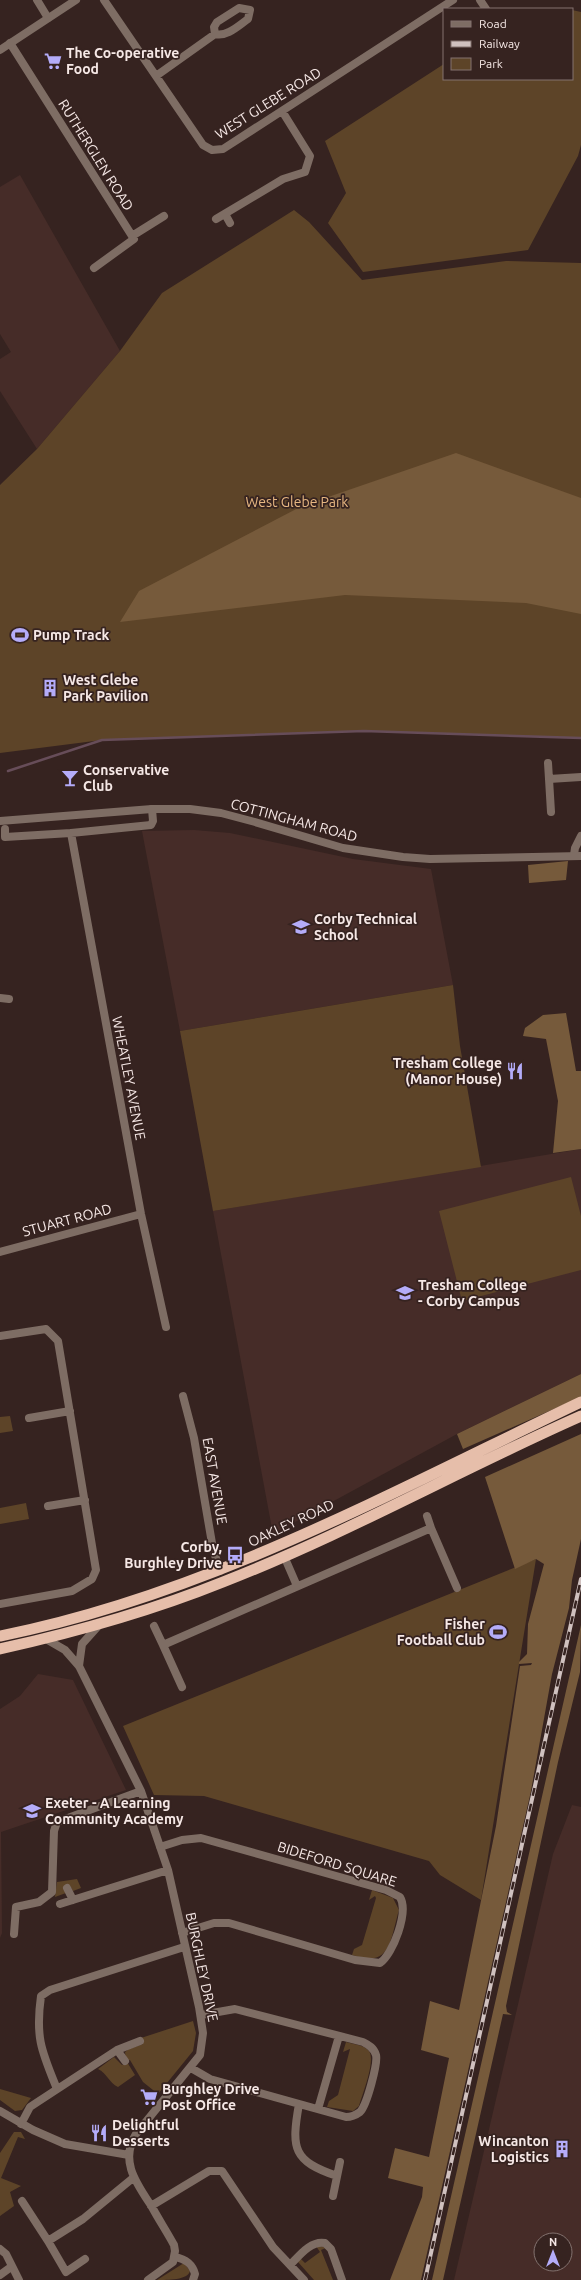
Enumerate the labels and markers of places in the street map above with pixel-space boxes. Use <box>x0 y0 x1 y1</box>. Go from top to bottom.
place label: The Co-operative Food <box>66 45 179 77</box>
supermarket icon: The Co-operative Food <box>43 51 63 71</box>
sports icon: Pump Track <box>10 625 30 645</box>
place label: Pump Track <box>33 627 110 643</box>
place label: West Glebe Park Pavilion <box>63 672 148 704</box>
building icon: West Glebe Park Pavilion <box>40 678 60 698</box>
place label: Conservative Club <box>83 762 169 794</box>
bar icon: Conservative Club <box>60 768 80 788</box>
place label: Corby Technical School <box>314 911 417 943</box>
school or university icon: Corby Technical School <box>291 917 311 937</box>
place label: Tresham College (Manor House) <box>393 1055 502 1087</box>
restaurant icon: Tresham College (Manor House) <box>505 1061 525 1081</box>
place label: Tresham College - Corby Campus <box>418 1277 527 1309</box>
school or university icon: Tresham College - Corby Campus <box>395 1283 415 1303</box>
place label: Corby, Burghley Drive <box>124 1539 222 1571</box>
bus stop icon: Corby, Burghley Drive <box>225 1545 245 1565</box>
place label: Fisher Football Club <box>397 1616 485 1648</box>
sports icon: Fisher Football Club <box>488 1622 508 1642</box>
place label: Exeter - A Learning Community Academy <box>45 1795 184 1827</box>
school or university icon: Exeter - A Learning Community Academy <box>22 1801 42 1821</box>
place label: Burghley Drive Post Office <box>162 2081 260 2113</box>
supermarket icon: Burghley Drive Post Office <box>139 2087 159 2107</box>
place label: Delightful Desserts <box>112 2117 179 2149</box>
restaurant icon: Delightful Desserts <box>89 2123 109 2143</box>
place label: Wincanton Logistics <box>478 2133 549 2165</box>
building icon: Wincanton Logistics <box>552 2139 572 2159</box>

